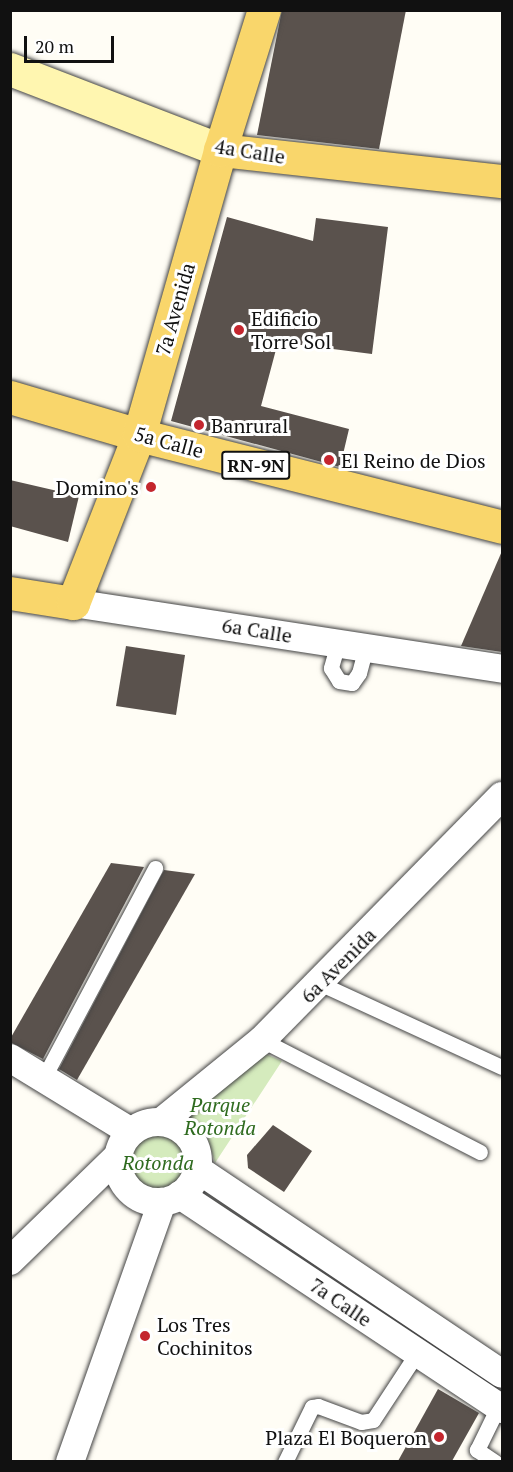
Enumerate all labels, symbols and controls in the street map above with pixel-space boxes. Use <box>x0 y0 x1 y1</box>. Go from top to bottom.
scale bar <box>27 24 117 62</box>
text: 20 m <box>35 34 74 58</box>
street label: 4a Calle <box>213 134 287 168</box>
street label: 7a Avenida <box>150 260 200 358</box>
place label: Edificio Torre Sol <box>251 306 331 353</box>
marker: Edificio Torre Sol <box>232 323 246 337</box>
place label: Banrural <box>211 413 288 437</box>
marker: Banrural <box>192 418 206 432</box>
street label: 5a Calle <box>132 421 206 463</box>
place label: El Reino de Dios <box>341 448 486 472</box>
road number: RN-9N <box>220 450 292 480</box>
marker: El Reino de Dios <box>322 453 336 467</box>
place label: Domino's <box>56 475 139 499</box>
marker: Domino's <box>144 480 158 494</box>
street label: 6a Calle <box>220 613 294 647</box>
street label: 6a Avenida <box>295 922 381 1008</box>
park label: Parque Rotonda <box>184 1093 256 1140</box>
park label: Rotonda <box>122 1150 194 1174</box>
street label: 7a Calle <box>305 1273 377 1331</box>
place label: Los Tres Cochinitos <box>157 1312 253 1359</box>
marker: Los Tres Cochinitos <box>138 1329 152 1343</box>
place label: Plaza El Boqueron <box>265 1425 427 1449</box>
marker: Plaza El Boqueron <box>432 1430 446 1444</box>

